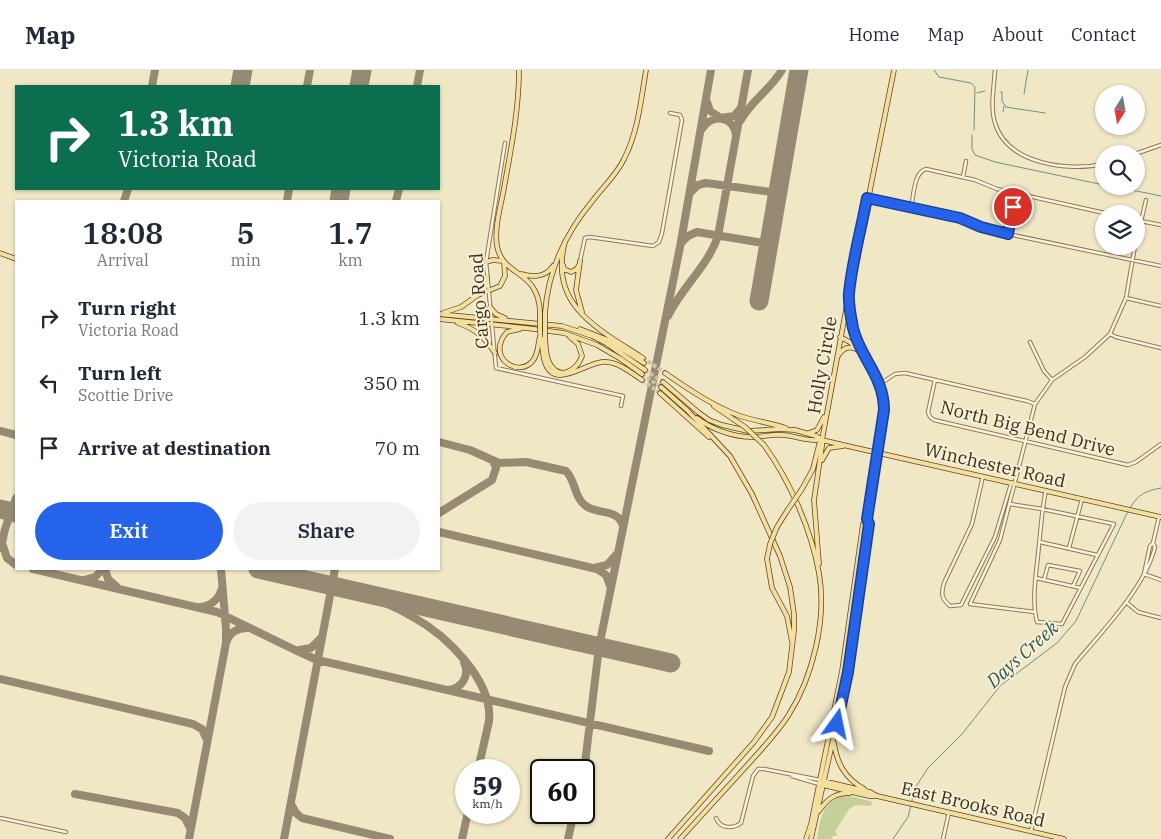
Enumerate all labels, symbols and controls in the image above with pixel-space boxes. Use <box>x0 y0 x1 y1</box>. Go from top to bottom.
text: Map <box>25 19 75 51</box>
text: Home <box>848 23 900 46</box>
text: Map <box>928 23 964 46</box>
text: About <box>992 23 1043 46</box>
text: Contact <box>1071 23 1136 46</box>
north arrow <box>1095 85 1145 135</box>
map controls <box>1095 85 1145 255</box>
text: 1.3 km <box>118 100 234 146</box>
icon: right <box>35 105 100 170</box>
text: Victoria Road <box>118 144 257 173</box>
button: search <box>1095 145 1145 195</box>
pin <box>992 186 1034 228</box>
icon: arrive <box>999 193 1027 221</box>
button: layers <box>1095 205 1145 255</box>
text: 18:08 <box>82 213 163 252</box>
text: 5 <box>237 213 255 252</box>
text: 1.7 <box>328 213 373 252</box>
text: Arrival <box>97 250 149 270</box>
text: min <box>231 250 261 270</box>
text: km <box>338 250 363 270</box>
street label: Cargo Road <box>464 252 494 350</box>
text: Turn right <box>78 296 176 320</box>
icon: right <box>35 304 63 332</box>
text: 1.3 km <box>358 306 420 330</box>
street label: Holly Circle <box>802 314 842 416</box>
text: Victoria Road <box>78 320 179 340</box>
text: Turn left <box>78 361 161 385</box>
icon: left <box>35 369 63 397</box>
text: 350 m <box>363 371 420 395</box>
text: Scottie Drive <box>78 385 173 405</box>
street label: North Big Bend Drive <box>938 395 1118 461</box>
icon: arrive <box>35 434 63 462</box>
text: Arrive at destination <box>78 436 271 460</box>
text: 70 m <box>375 436 420 460</box>
street label: Winchester Road <box>922 438 1068 492</box>
button: Exit <box>35 502 223 560</box>
button: Share <box>233 502 420 560</box>
water label: Days Creek <box>980 615 1064 693</box>
position arrow <box>810 697 862 749</box>
speed limit sign: 60 <box>530 759 595 824</box>
text: 59 <box>472 769 503 802</box>
street label: East Brooks Road <box>899 776 1047 832</box>
text: km/h <box>472 796 503 811</box>

